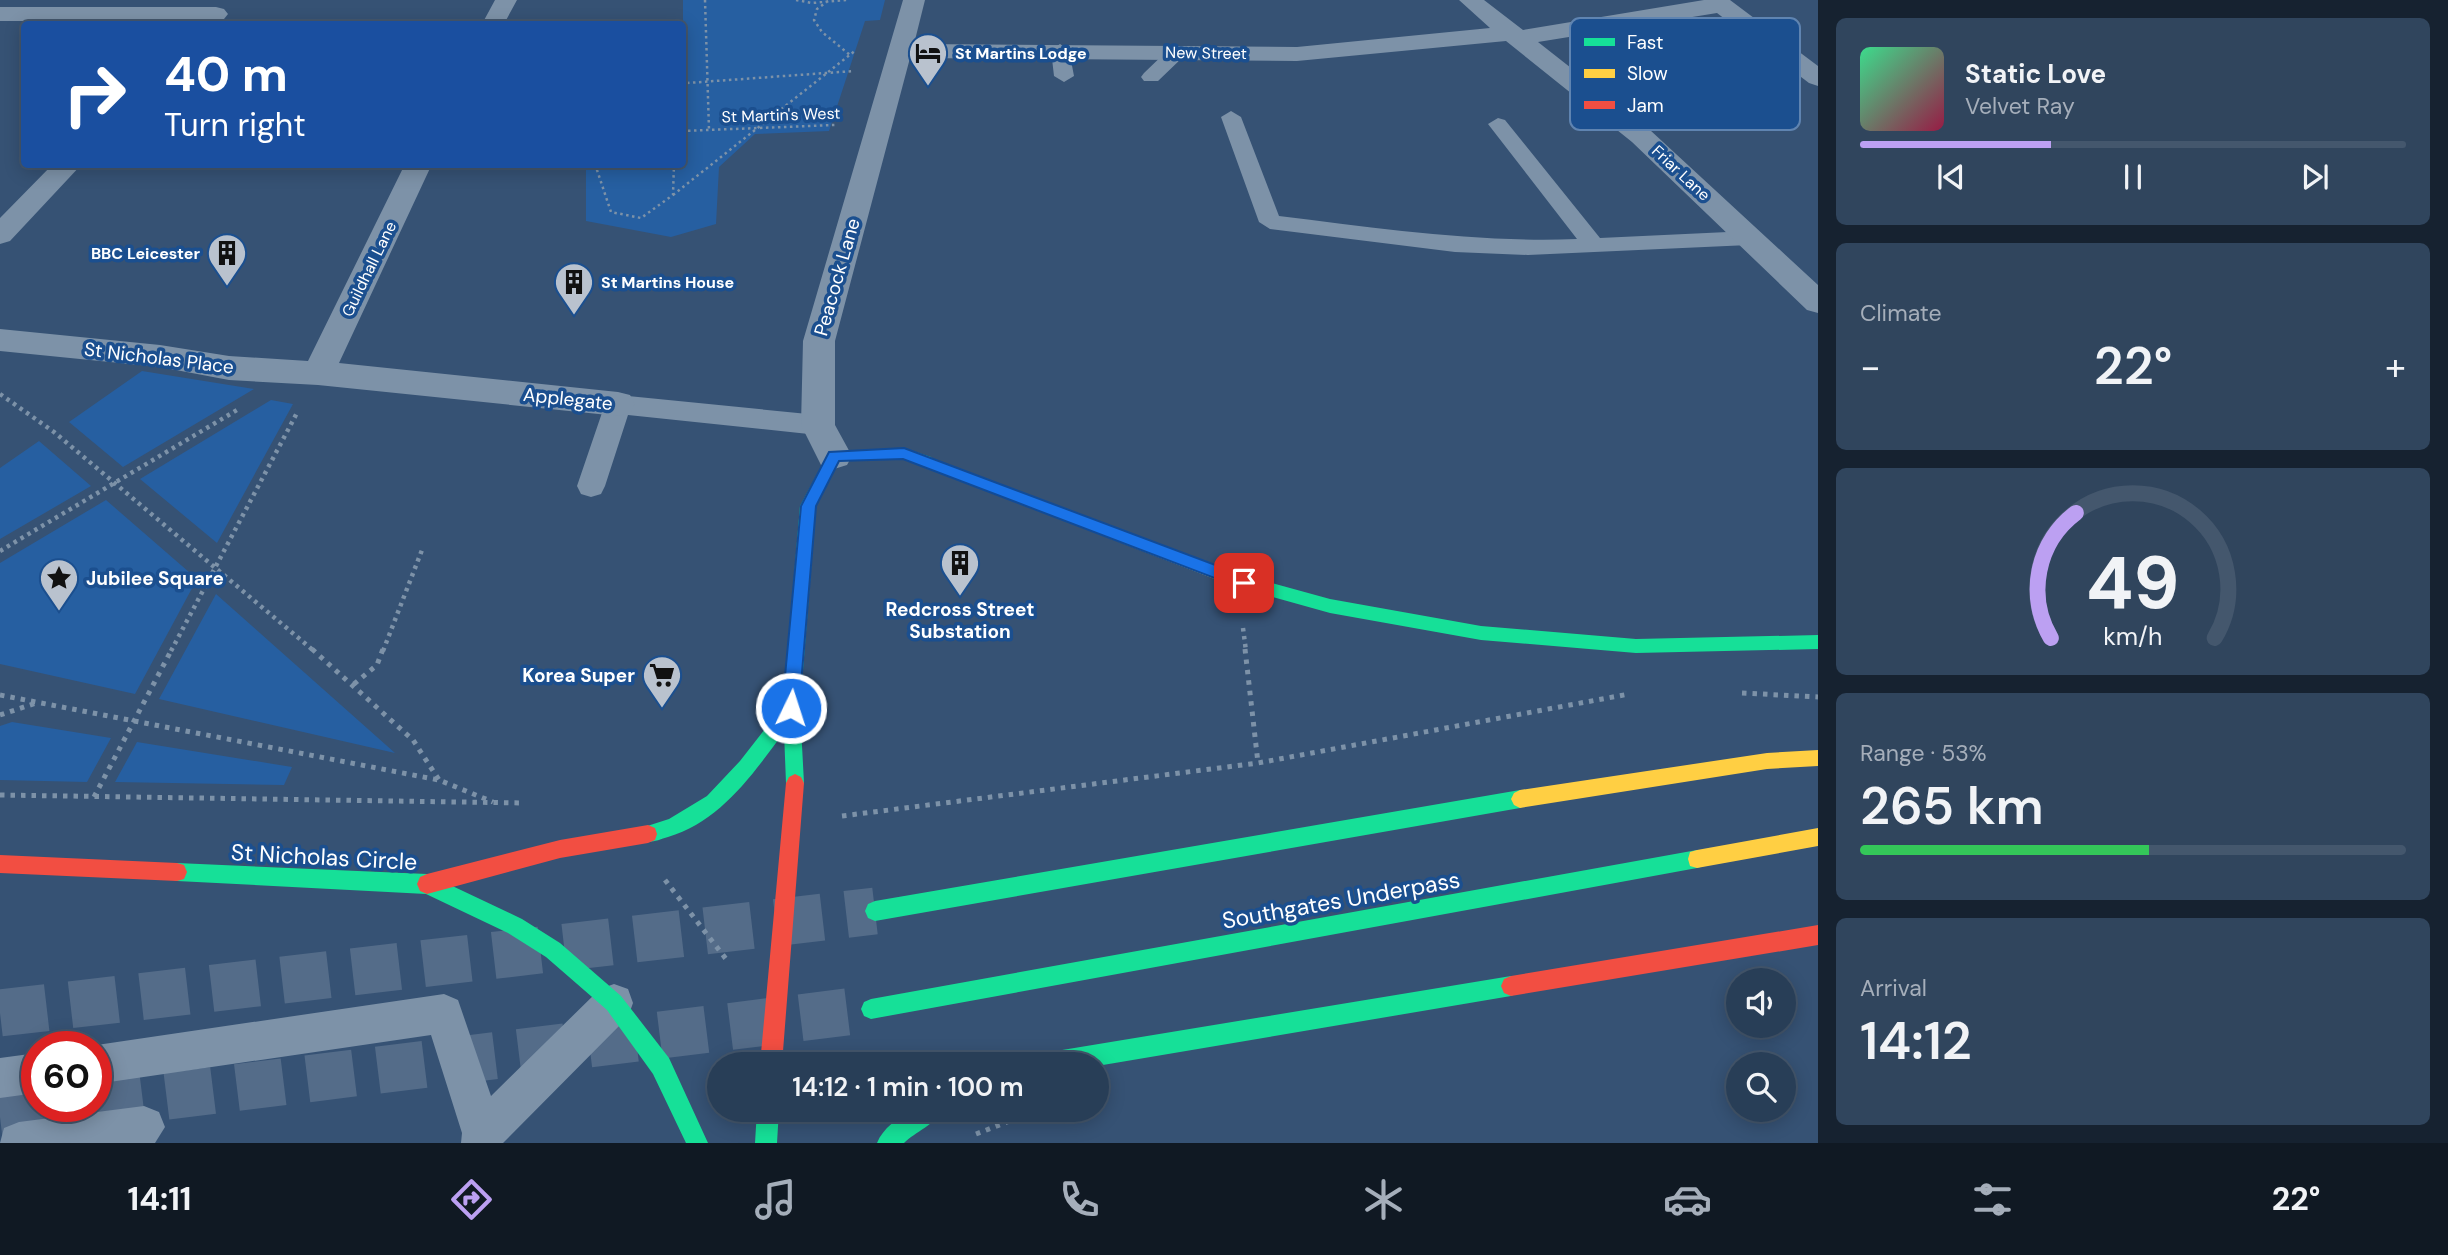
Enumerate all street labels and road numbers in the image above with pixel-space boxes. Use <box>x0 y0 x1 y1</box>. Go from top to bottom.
street label: New Street <box>1165 42 1247 64</box>
street label: St Martin's West <box>721 102 841 128</box>
street label: Friar Lane <box>1647 141 1715 205</box>
street label: Peacock Lane <box>808 215 866 339</box>
street label: Guildhall Lane <box>337 218 401 320</box>
street label: St Nicholas Place <box>83 336 235 380</box>
street label: Applegate <box>522 382 614 416</box>
street label: St Nicholas Circle <box>230 837 418 877</box>
street label: Southgates Underpass <box>1220 864 1462 936</box>

